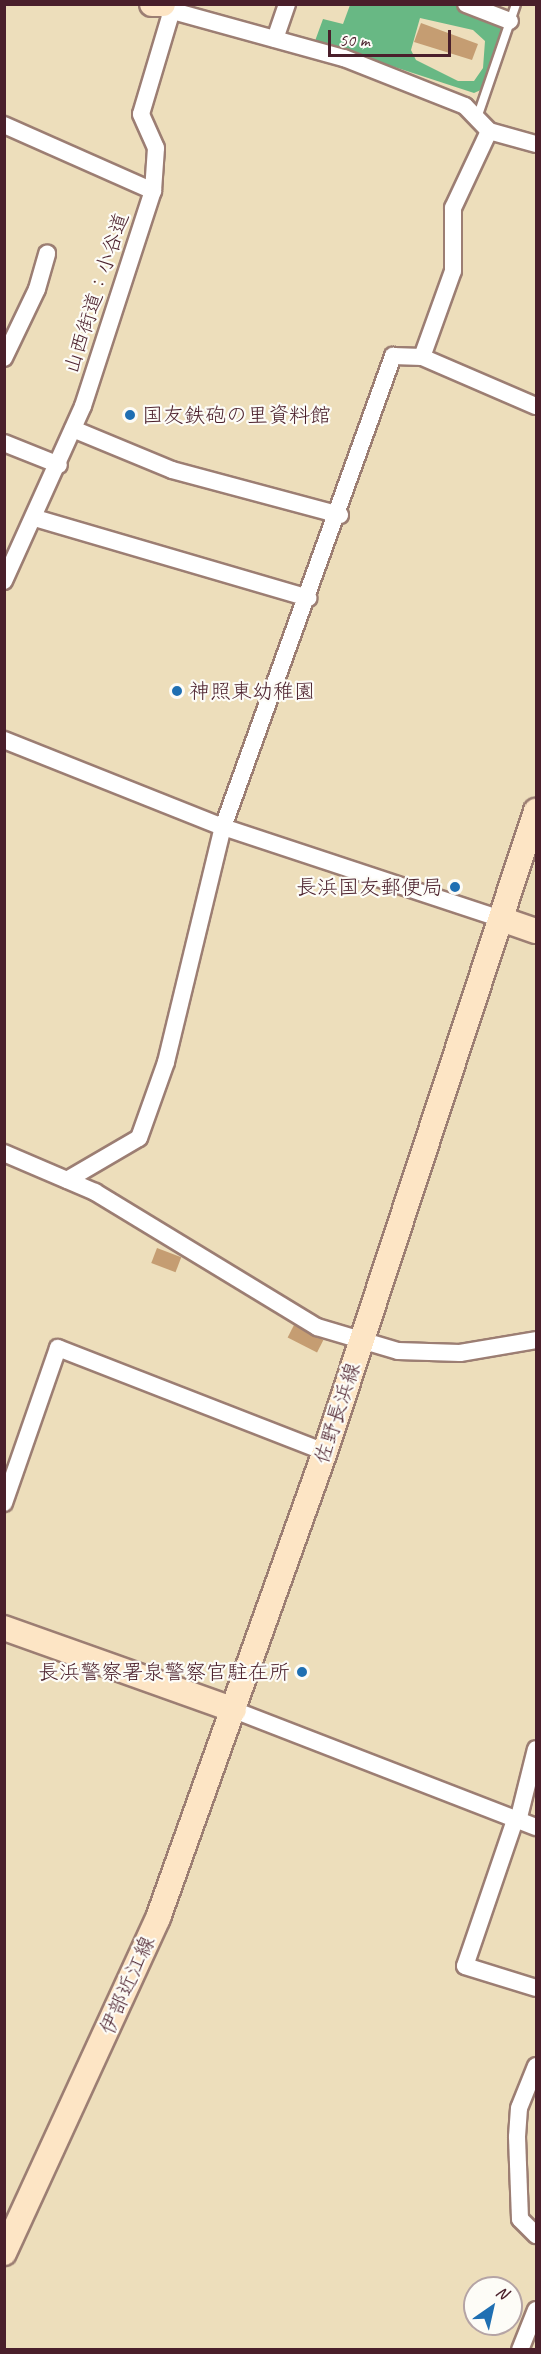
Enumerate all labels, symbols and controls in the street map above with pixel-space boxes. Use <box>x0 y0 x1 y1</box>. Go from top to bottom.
scale bar <box>331 18 454 56</box>
text: 50 m <box>339 29 370 51</box>
street label: 山西街道：小谷道 <box>58 209 134 377</box>
place label: 国友鉄砲の里資料館 <box>142 402 331 428</box>
marker: 国友鉄砲の里資料館 <box>123 408 137 422</box>
place label: 神照東幼稚園 <box>189 678 315 704</box>
marker: 神照東幼稚園 <box>170 684 184 698</box>
place label: 長浜国友郵便局 <box>296 874 443 900</box>
marker: 長浜国友郵便局 <box>448 880 462 894</box>
street label: 佐野長浜線 <box>309 1359 365 1467</box>
place label: 長浜警察署泉警察官駐在所 <box>38 1659 290 1685</box>
marker: 長浜警察署泉警察官駐在所 <box>295 1665 309 1679</box>
street label: 伊部近江線 <box>94 1932 160 2038</box>
north arrow <box>463 2276 523 2336</box>
text: N <box>492 2282 512 2304</box>

